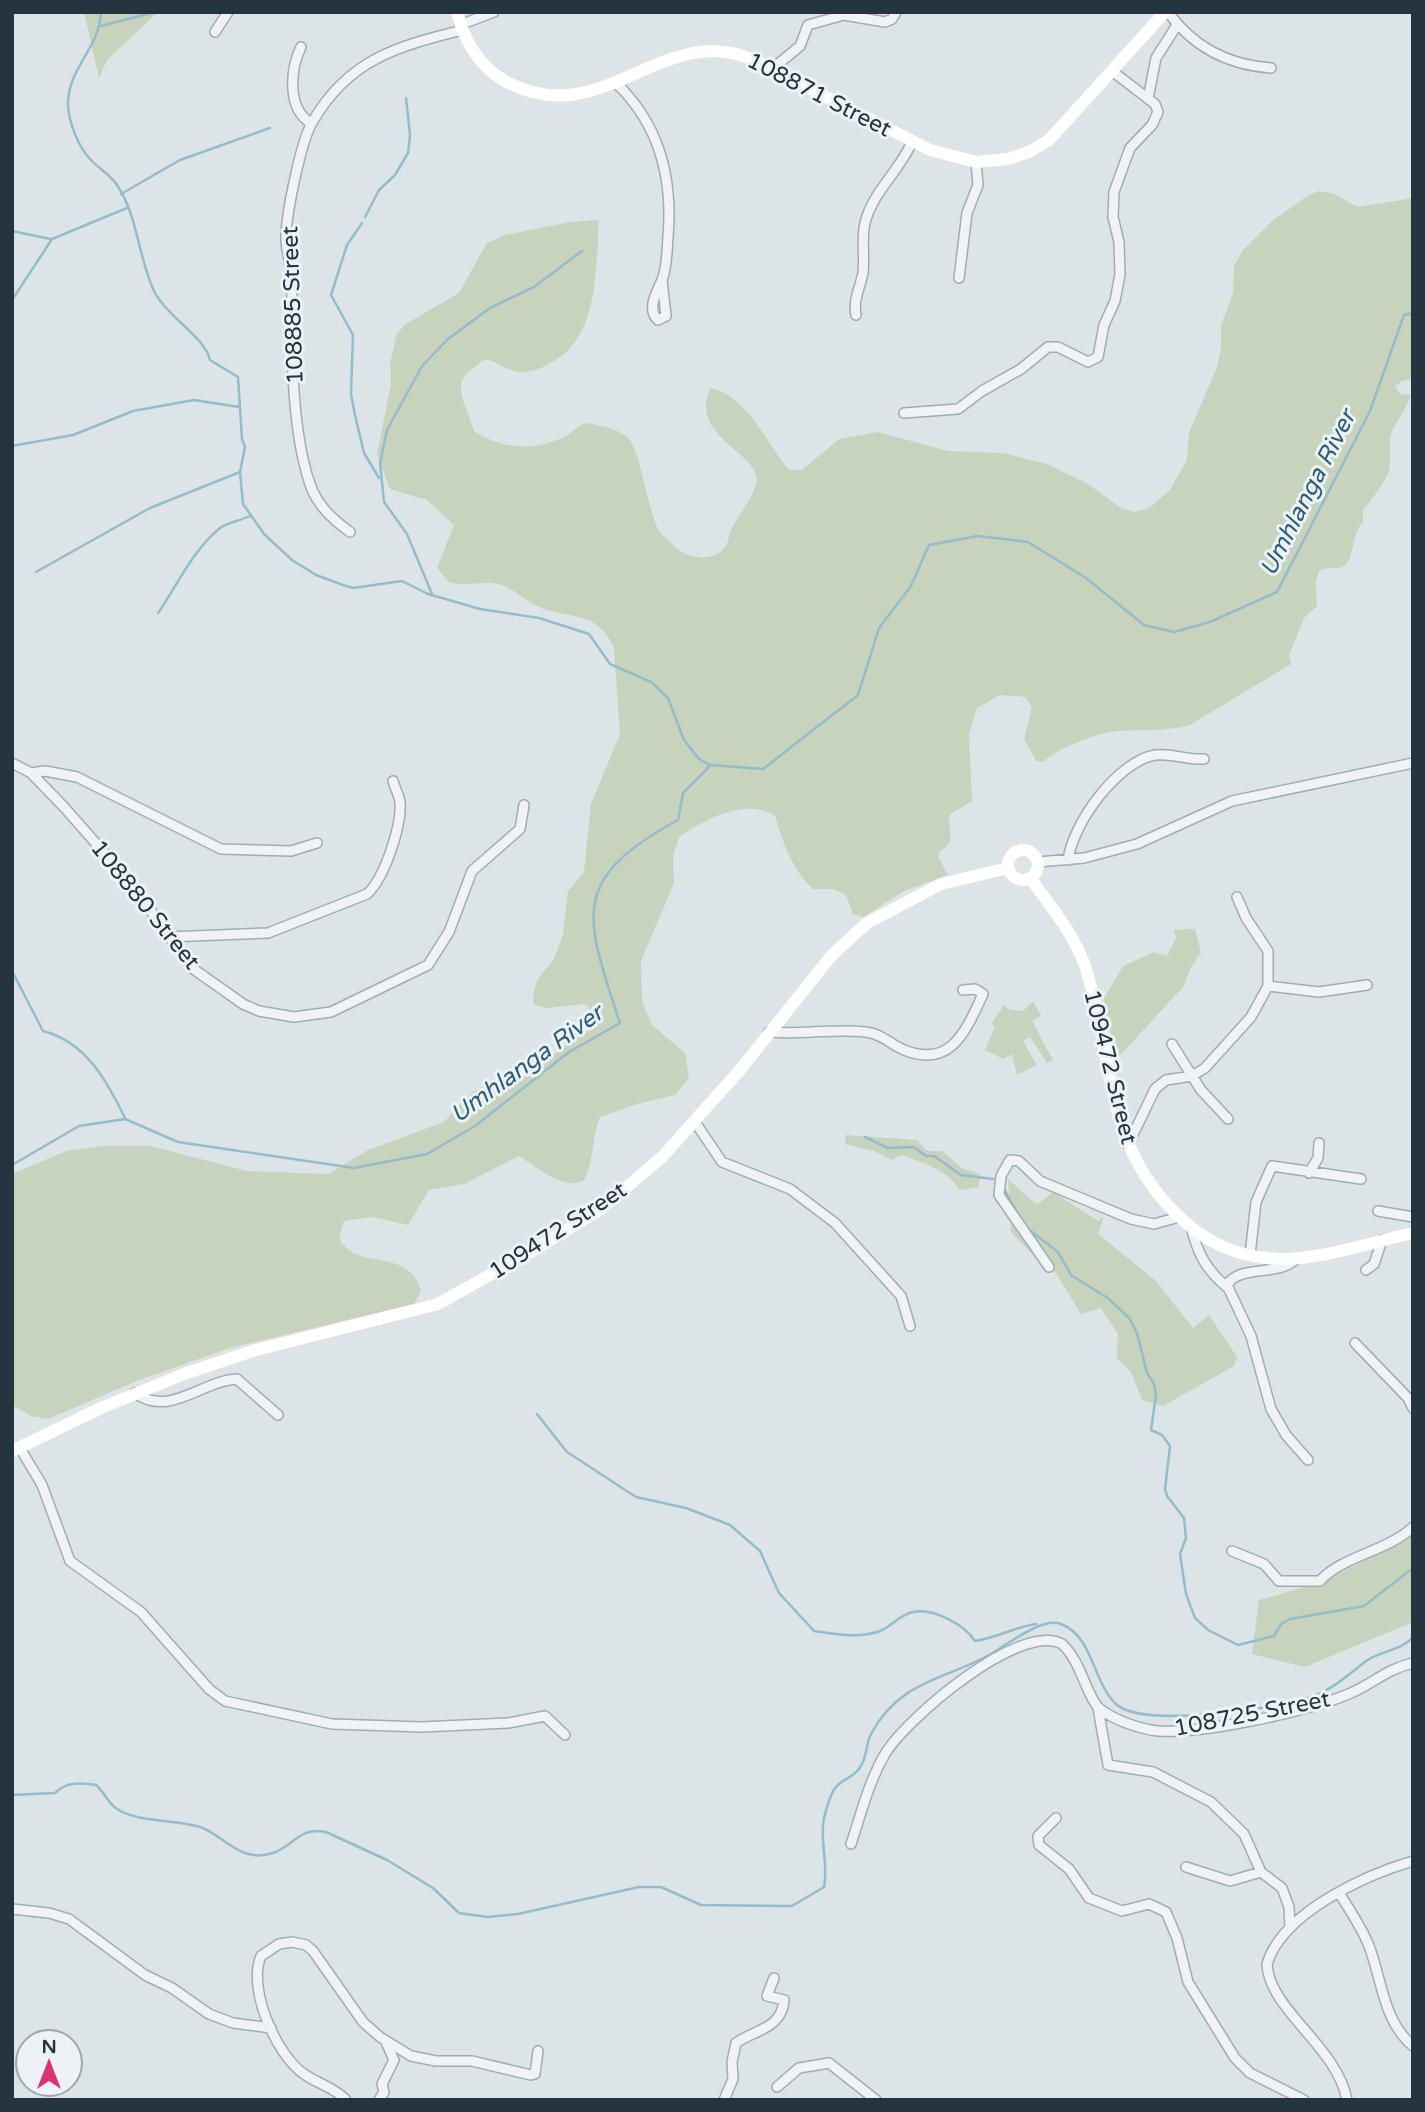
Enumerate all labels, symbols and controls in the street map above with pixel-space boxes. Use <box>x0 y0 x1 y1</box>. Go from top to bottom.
street label: 108871 Street <box>742 47 896 144</box>
street label: 108885 Street <box>276 225 310 385</box>
water label: Umhlanga River <box>1254 403 1363 581</box>
street label: 108880 Street <box>84 835 206 976</box>
street label: 109472 Street <box>1077 987 1143 1147</box>
water label: Umhlanga River <box>445 997 611 1129</box>
street label: 109472 Street <box>484 1176 632 1286</box>
street label: 108725 Street <box>1172 1685 1333 1743</box>
north arrow <box>14 2028 84 2098</box>
text: N <box>41 2036 57 2058</box>

